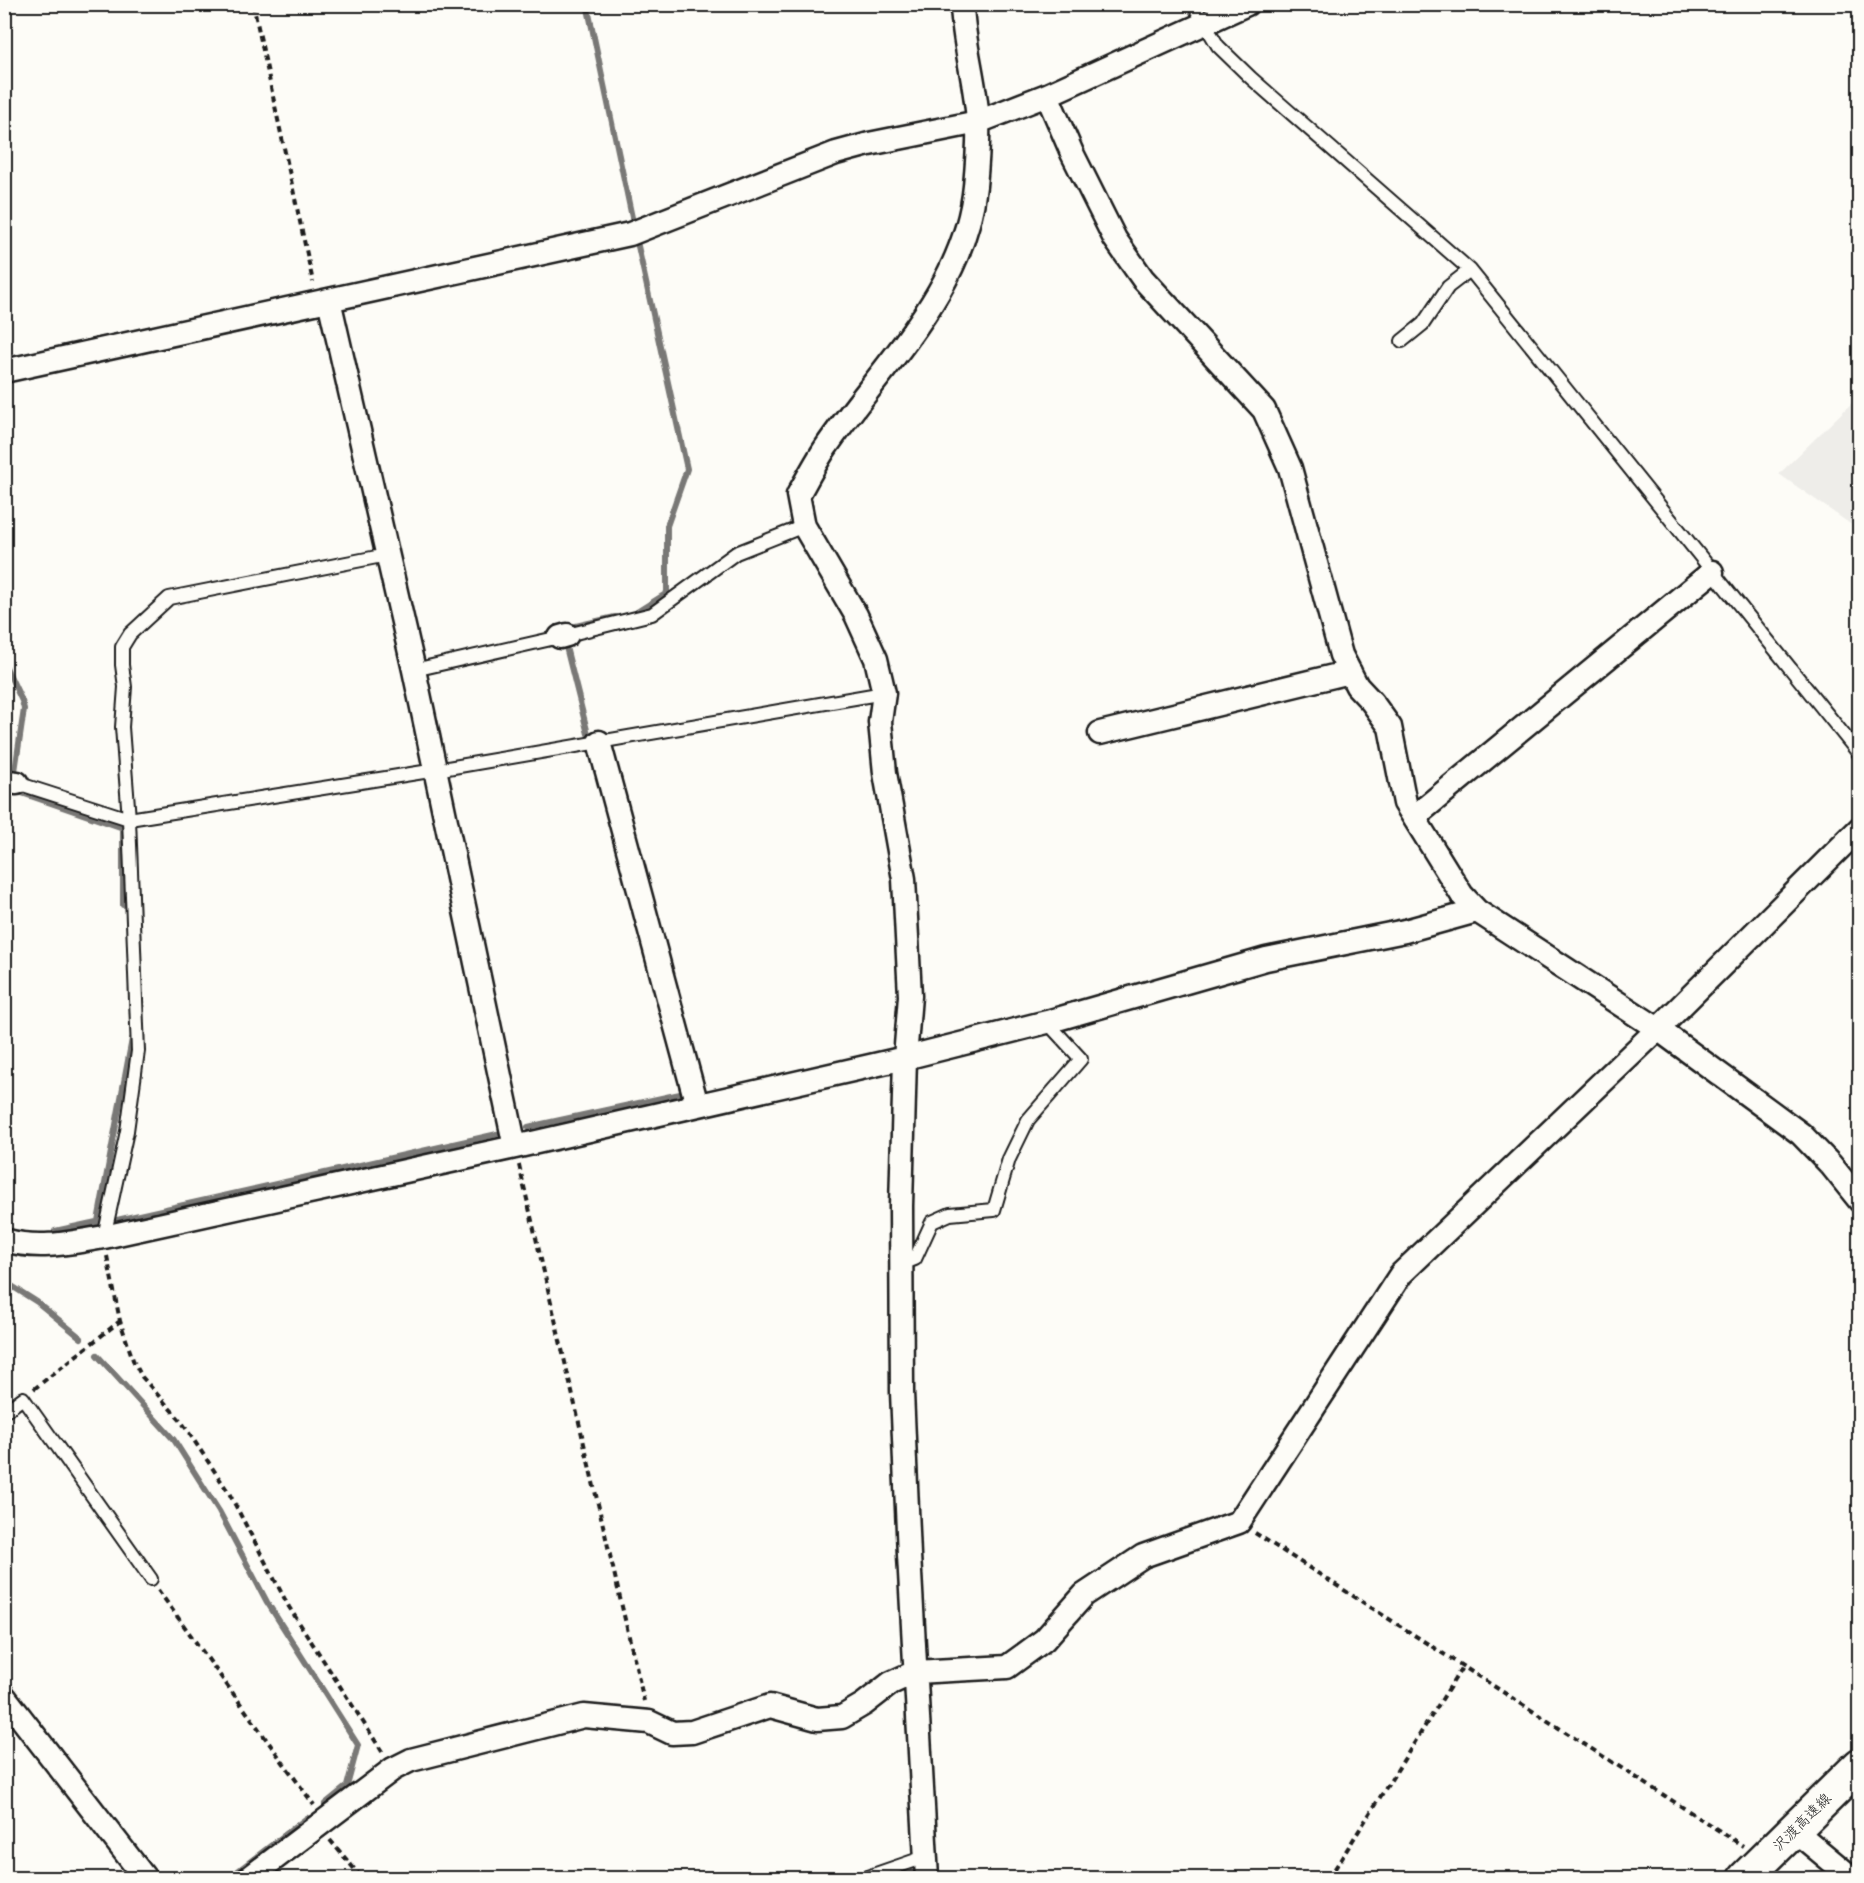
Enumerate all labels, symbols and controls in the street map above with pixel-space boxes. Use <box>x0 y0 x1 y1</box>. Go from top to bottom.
street label: 沢渡高遠線 <box>1769 1789 1836 1856</box>

